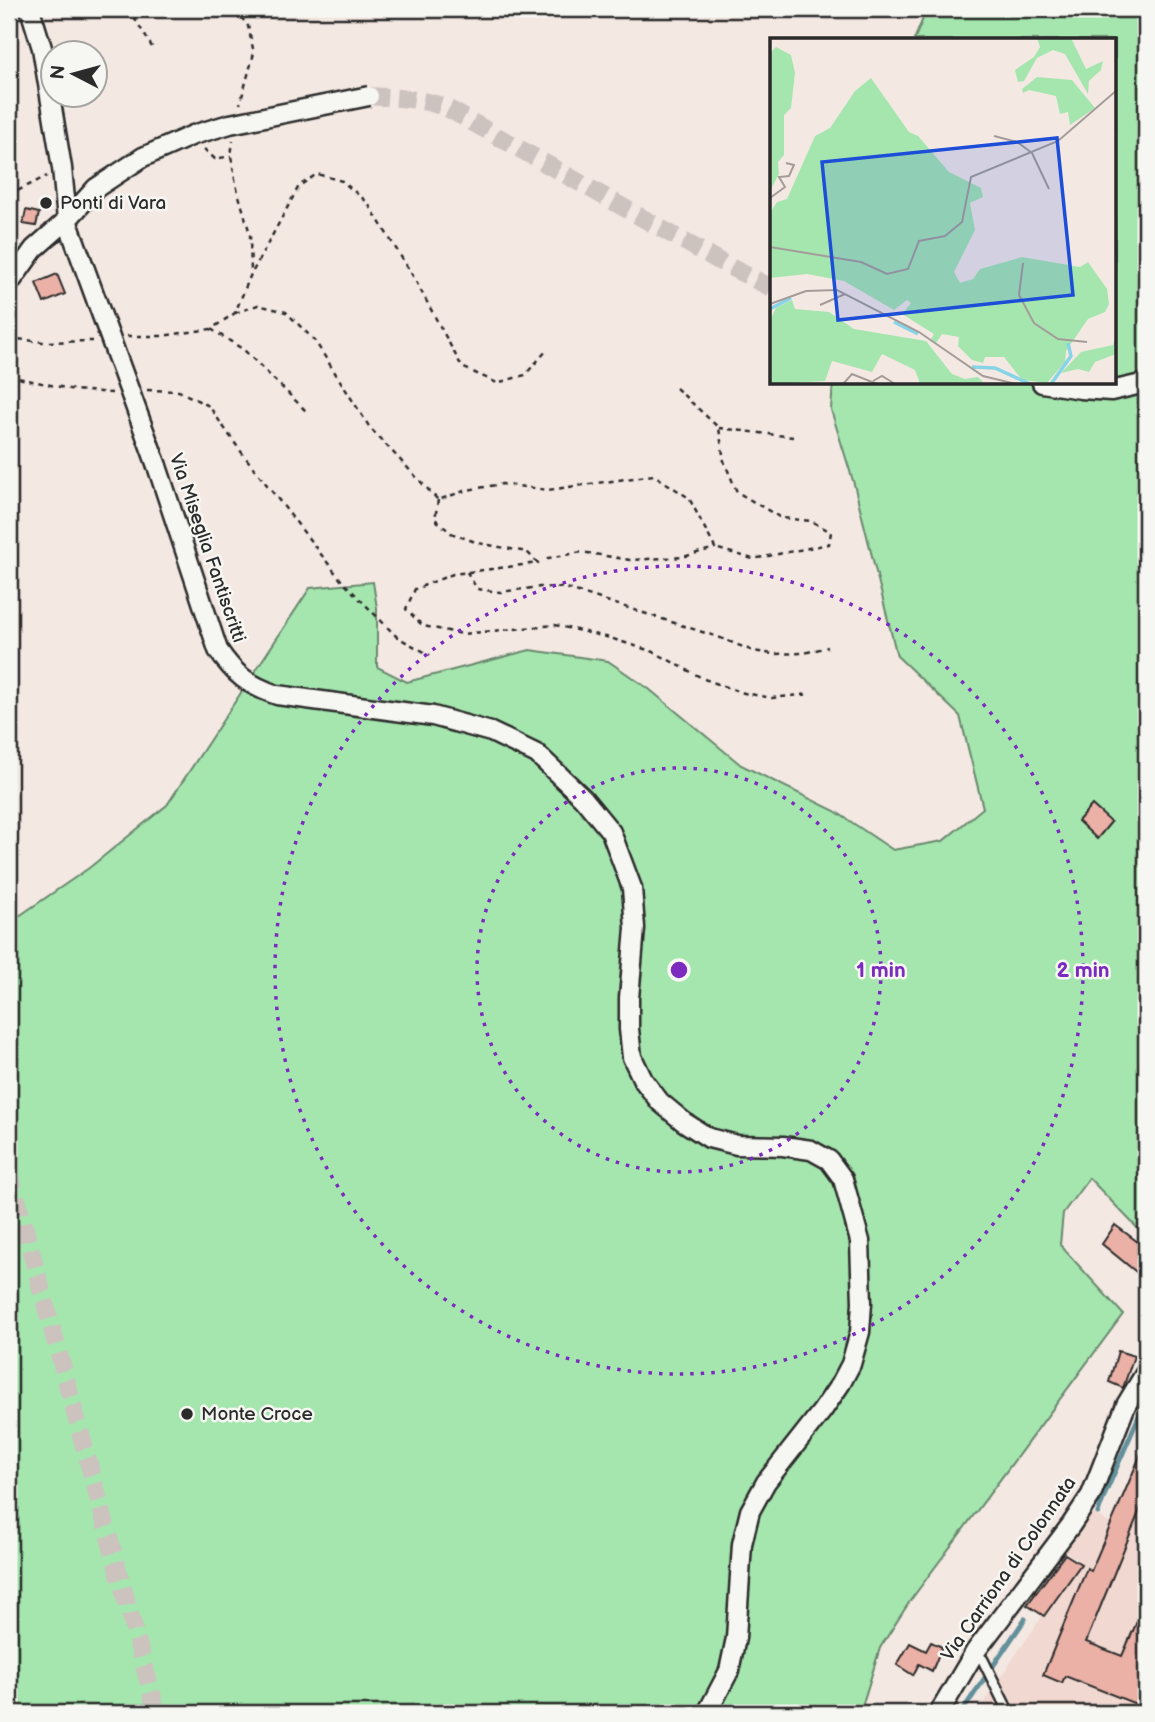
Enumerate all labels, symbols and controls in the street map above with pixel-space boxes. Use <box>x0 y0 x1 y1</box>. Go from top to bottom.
north arrow <box>38 38 108 108</box>
inset map <box>770 38 1116 385</box>
text: N <box>46 64 71 81</box>
place label: Ponti di Vara <box>60 192 166 215</box>
marker: Ponti di Vara <box>38 195 54 211</box>
street label: Via Miseglia Fantiscritti <box>164 450 250 646</box>
centre of rings <box>667 958 691 982</box>
text: 1 min <box>856 958 906 983</box>
text: 2 min <box>1056 958 1110 983</box>
place label: Monte Croce <box>201 1403 313 1426</box>
marker: Monte Croce <box>179 1406 195 1422</box>
street label: Via Carriona di Colonnata <box>937 1472 1081 1666</box>

